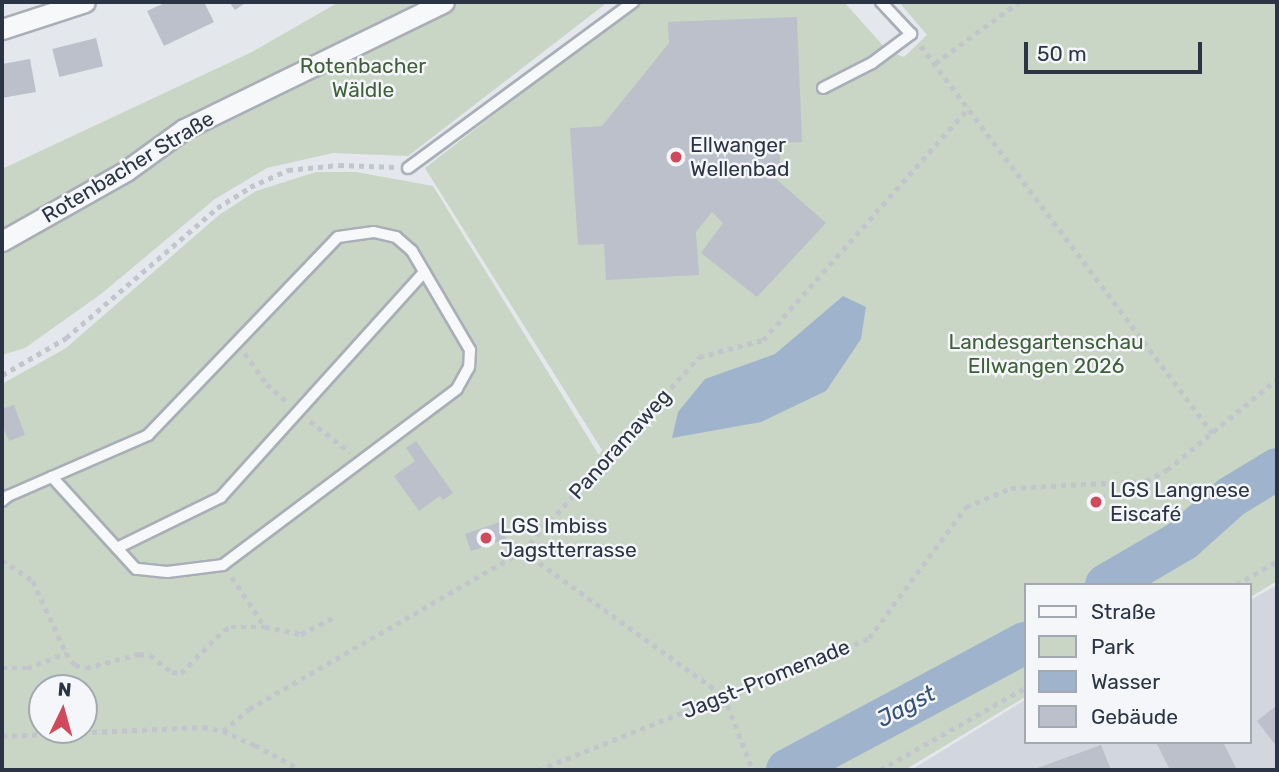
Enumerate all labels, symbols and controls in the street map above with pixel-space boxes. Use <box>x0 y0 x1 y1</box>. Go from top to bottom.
scale bar <box>1027 28 1206 72</box>
text: 50 m <box>1037 41 1087 66</box>
park label: Rotenbacher Wäldle <box>300 53 426 103</box>
street label: Rotenbacher Straße <box>37 106 219 228</box>
place label: Ellwanger Wellenbad <box>690 132 789 182</box>
marker: Ellwanger Wellenbad <box>668 149 684 165</box>
park label: Landesgartenschau Ellwangen 2026 <box>948 329 1144 379</box>
street label: Panoramaweg <box>564 384 676 504</box>
place label: LGS Langnese Eiscafé <box>1110 477 1250 527</box>
marker: LGS Langnese Eiscafé <box>1088 494 1104 510</box>
place label: LGS Imbiss Jagstterrasse <box>500 513 637 563</box>
marker: LGS Imbiss Jagstterrasse <box>478 530 494 546</box>
legend <box>1024 583 1251 744</box>
text: Straße <box>1091 599 1156 624</box>
street label: Jagst-Promenade <box>679 634 853 724</box>
text: Park <box>1091 634 1135 659</box>
text: Wasser <box>1091 669 1160 694</box>
north arrow <box>28 674 98 744</box>
text: N <box>57 678 73 702</box>
water label: Jagst <box>872 679 940 733</box>
text: Gebäude <box>1091 704 1178 729</box>

